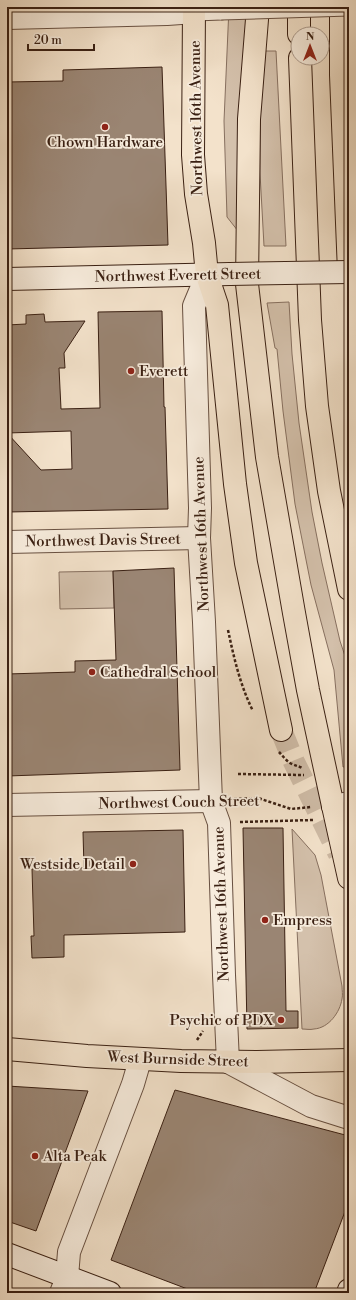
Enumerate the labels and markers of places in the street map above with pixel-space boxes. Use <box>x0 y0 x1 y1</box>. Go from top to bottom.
marker: Chown Hardware <box>100 122 110 132</box>
place label: Chown Hardware <box>47 133 163 152</box>
place label: Everett <box>139 362 189 381</box>
marker: Everett <box>126 366 136 376</box>
place label: Cathedral School <box>100 663 217 682</box>
marker: Cathedral School <box>87 667 97 677</box>
place label: Westside Detail <box>19 855 126 874</box>
marker: Westside Detail <box>128 859 138 869</box>
place label: Empress <box>273 911 332 930</box>
marker: Empress <box>260 915 270 925</box>
place label: Psychic of PDX <box>170 1011 274 1030</box>
marker: Psychic of PDX <box>276 1015 286 1025</box>
place label: Alta Peak <box>42 1147 107 1166</box>
marker: Alta Peak <box>30 1151 40 1161</box>

